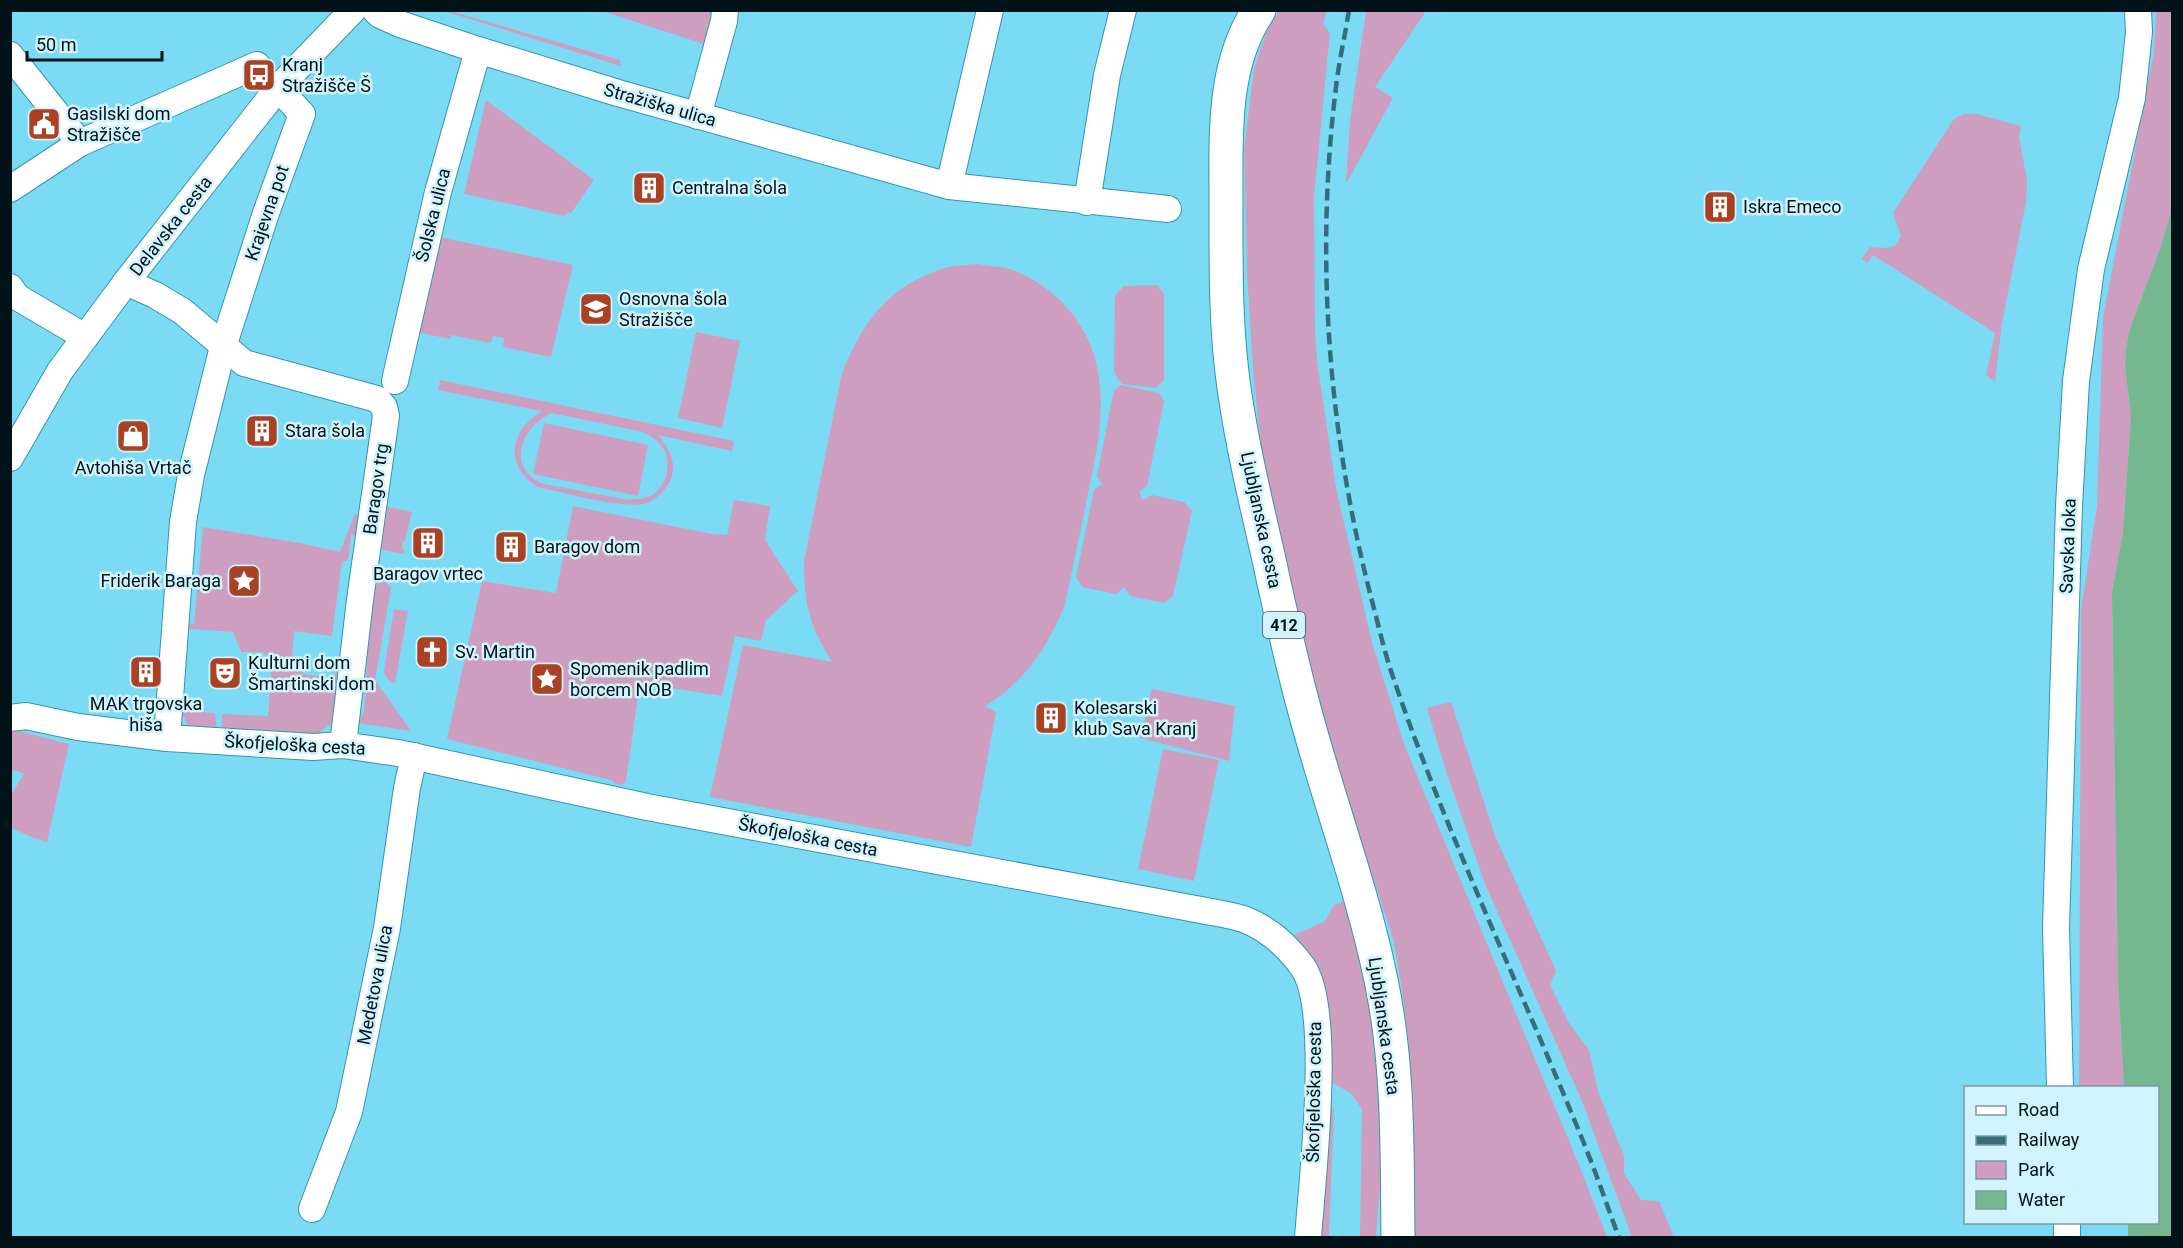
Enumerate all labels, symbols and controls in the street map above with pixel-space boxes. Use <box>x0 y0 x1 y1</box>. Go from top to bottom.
scale bar <box>27 24 162 62</box>
text: 50 m <box>36 34 76 55</box>
place label: Kranj Stražišče Š <box>282 54 371 96</box>
bus stop icon: Kranj Stražišče Š <box>241 57 277 93</box>
street label: Stražiška ulica <box>601 78 719 131</box>
place label: Gasilski dom Stražišče <box>67 103 171 145</box>
public building icon: Gasilski dom Stražišče <box>26 106 62 142</box>
street label: Krajevna pot <box>240 162 293 263</box>
street label: Šolska ulica <box>411 166 454 264</box>
building icon: Centralna šola <box>631 170 667 206</box>
street label: Delavska cesta <box>125 172 216 280</box>
place label: Centralna šola <box>672 177 787 198</box>
building icon: Iskra Emeco <box>1702 189 1738 225</box>
place label: Iskra Emeco <box>1743 196 1842 217</box>
place label: Osnovna šola Stražišče <box>619 288 727 330</box>
school or university icon: Osnovna šola Stražišče <box>578 291 614 327</box>
building icon: Stara šola <box>244 413 280 449</box>
shop icon: Avtohiša Vrtač <box>115 418 151 454</box>
place label: Stara šola <box>285 420 365 441</box>
street label: Baragov trg <box>359 442 392 536</box>
street label: Ljubljanska cesta <box>1237 450 1286 590</box>
place label: Avtohiša Vrtač <box>75 457 191 478</box>
street label: Savska loka <box>2055 498 2080 594</box>
building icon: Baragov vrtec <box>410 525 446 561</box>
building icon: Baragov dom <box>493 529 529 565</box>
place label: Baragov dom <box>534 536 640 557</box>
place icon: Friderik Baraga <box>226 563 262 599</box>
place label: Baragov vrtec <box>373 563 483 584</box>
place label: Friderik Baraga <box>101 570 221 591</box>
road number: 412 <box>1263 612 1305 638</box>
church icon: Sv. Martin <box>414 634 450 670</box>
place label: Sv. Martin <box>455 641 535 662</box>
place label: Kulturni dom Šmartinski dom <box>248 652 374 694</box>
building icon: MAK trgovska hiša <box>128 654 164 690</box>
theatre icon: Kulturni dom Šmartinski dom <box>207 655 243 691</box>
place label: Spomenik padlim borcem NOB <box>570 658 709 700</box>
place icon: Spomenik padlim borcem NOB <box>529 661 565 697</box>
place label: MAK trgovska hiša <box>90 693 202 735</box>
place label: Kolesarski klub Sava Kranj <box>1074 697 1196 739</box>
building icon: Kolesarski klub Sava Kranj <box>1033 700 1069 736</box>
street label: Škofjeloška cesta <box>224 730 366 759</box>
street label: Škofjeloška cesta <box>737 813 880 860</box>
street label: Medetova ulica <box>353 923 396 1047</box>
street label: Ljubljanska cesta <box>1364 956 1405 1096</box>
street label: Škofjeloška cesta <box>1302 1021 1325 1163</box>
legend <box>1964 1086 2159 1224</box>
text: Road <box>2018 1099 2059 1120</box>
text: Railway <box>2018 1129 2080 1150</box>
text: Park <box>2018 1159 2055 1180</box>
text: Water <box>2018 1189 2065 1210</box>

